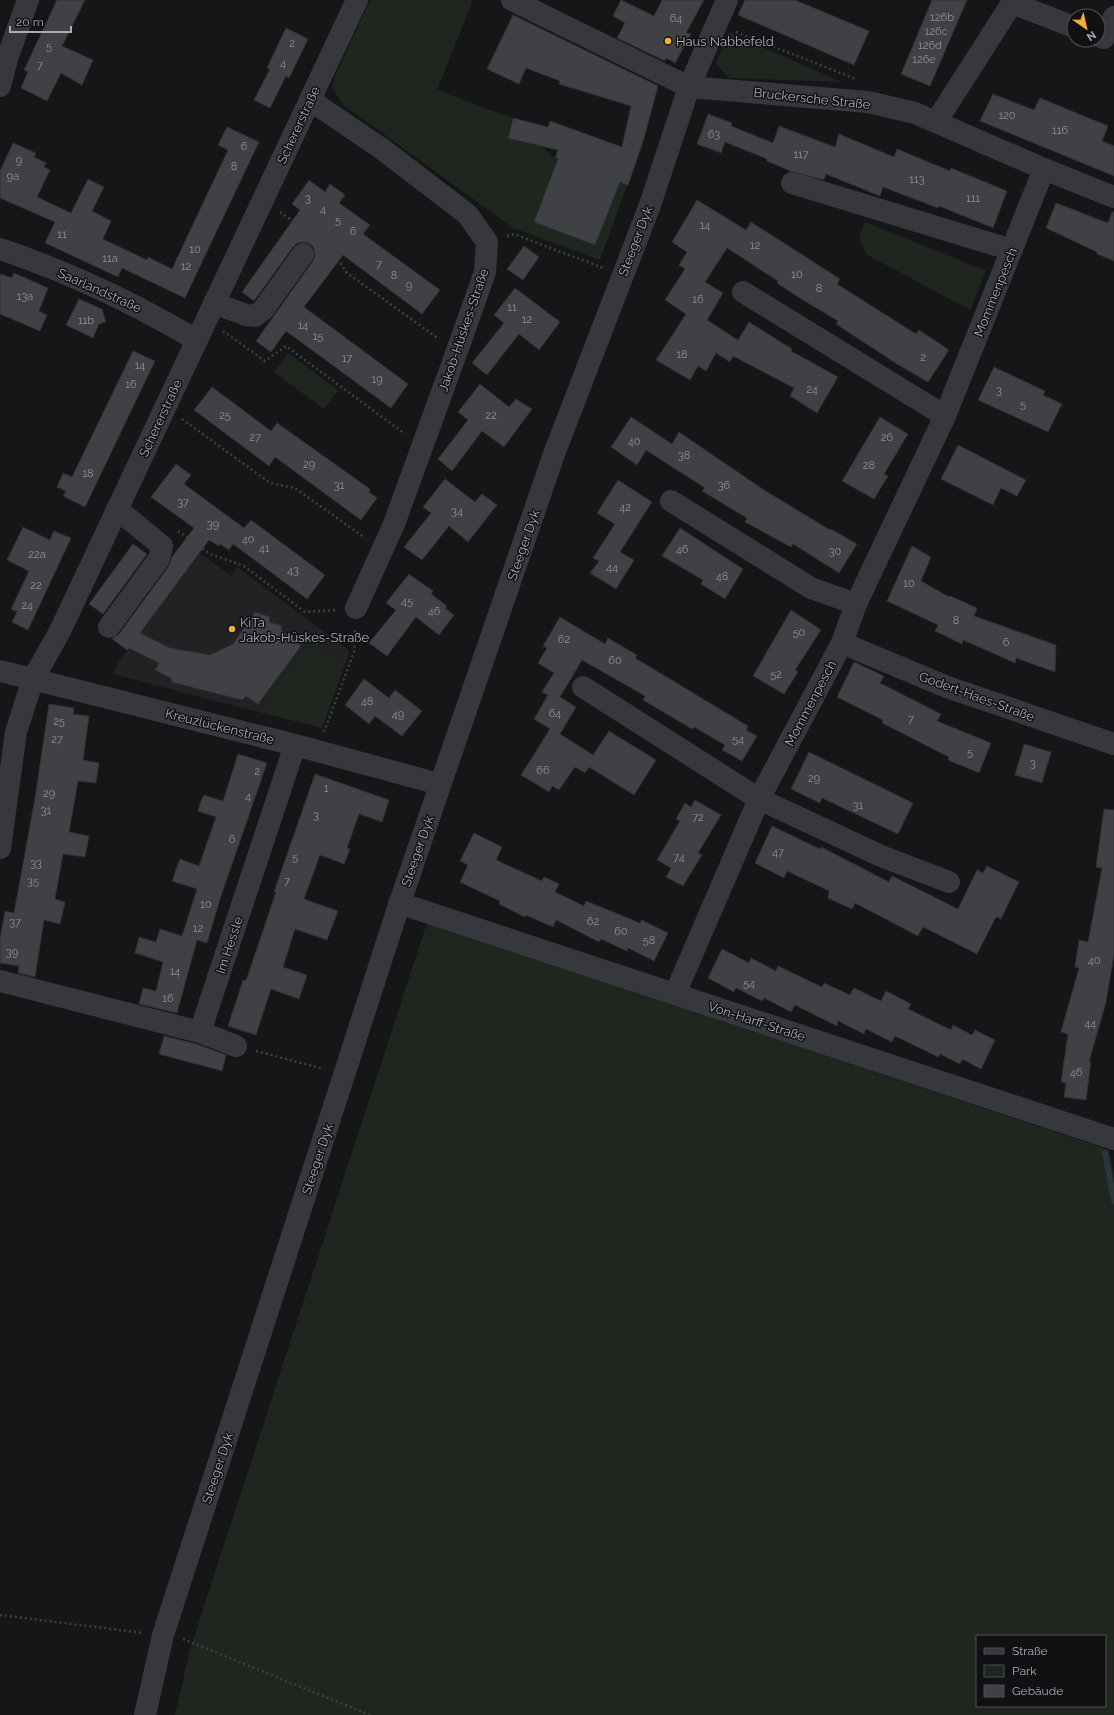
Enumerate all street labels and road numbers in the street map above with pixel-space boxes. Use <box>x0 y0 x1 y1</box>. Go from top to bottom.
street label: Schererstraße <box>274 84 323 166</box>
street label: Bruckersche Straße <box>753 85 871 112</box>
street label: Steeger Dyk <box>615 204 656 278</box>
street label: Mommenpesch <box>971 245 1020 339</box>
street label: Saarlandstraße <box>56 265 144 316</box>
street label: Jakob-Hüskes-Straße <box>435 266 492 394</box>
street label: Schererstraße <box>136 377 185 459</box>
street label: Steeger Dyk <box>504 508 543 582</box>
street label: Mommenpesch <box>782 658 839 749</box>
street label: Godert-Haes-Straße <box>917 669 1037 724</box>
street label: Kreuzlückenstraße <box>164 706 276 747</box>
street label: Steeger Dyk <box>398 814 437 888</box>
street label: Im Hessle <box>213 914 246 976</box>
street label: Von-Harff-Straße <box>706 999 808 1044</box>
street label: Steeger Dyk <box>299 1122 336 1197</box>
street label: Steeger Dyk <box>199 1431 236 1506</box>

